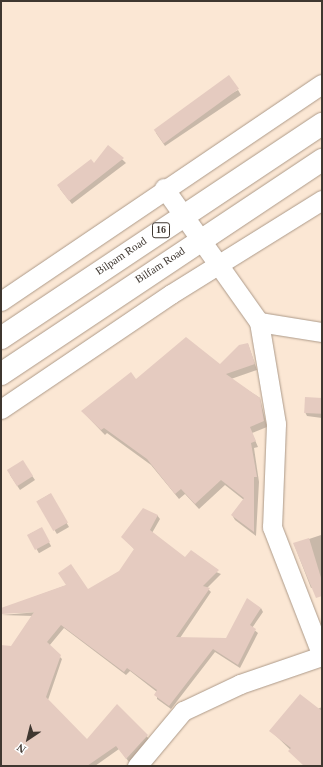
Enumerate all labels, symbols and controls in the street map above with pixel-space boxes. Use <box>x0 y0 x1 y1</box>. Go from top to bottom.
road number: 16 <box>152 222 170 238</box>
street label: Bilpam Road <box>93 234 149 278</box>
street label: Bilfam Road <box>133 244 187 286</box>
north arrow <box>8 719 48 759</box>
text: N <box>14 742 28 756</box>

